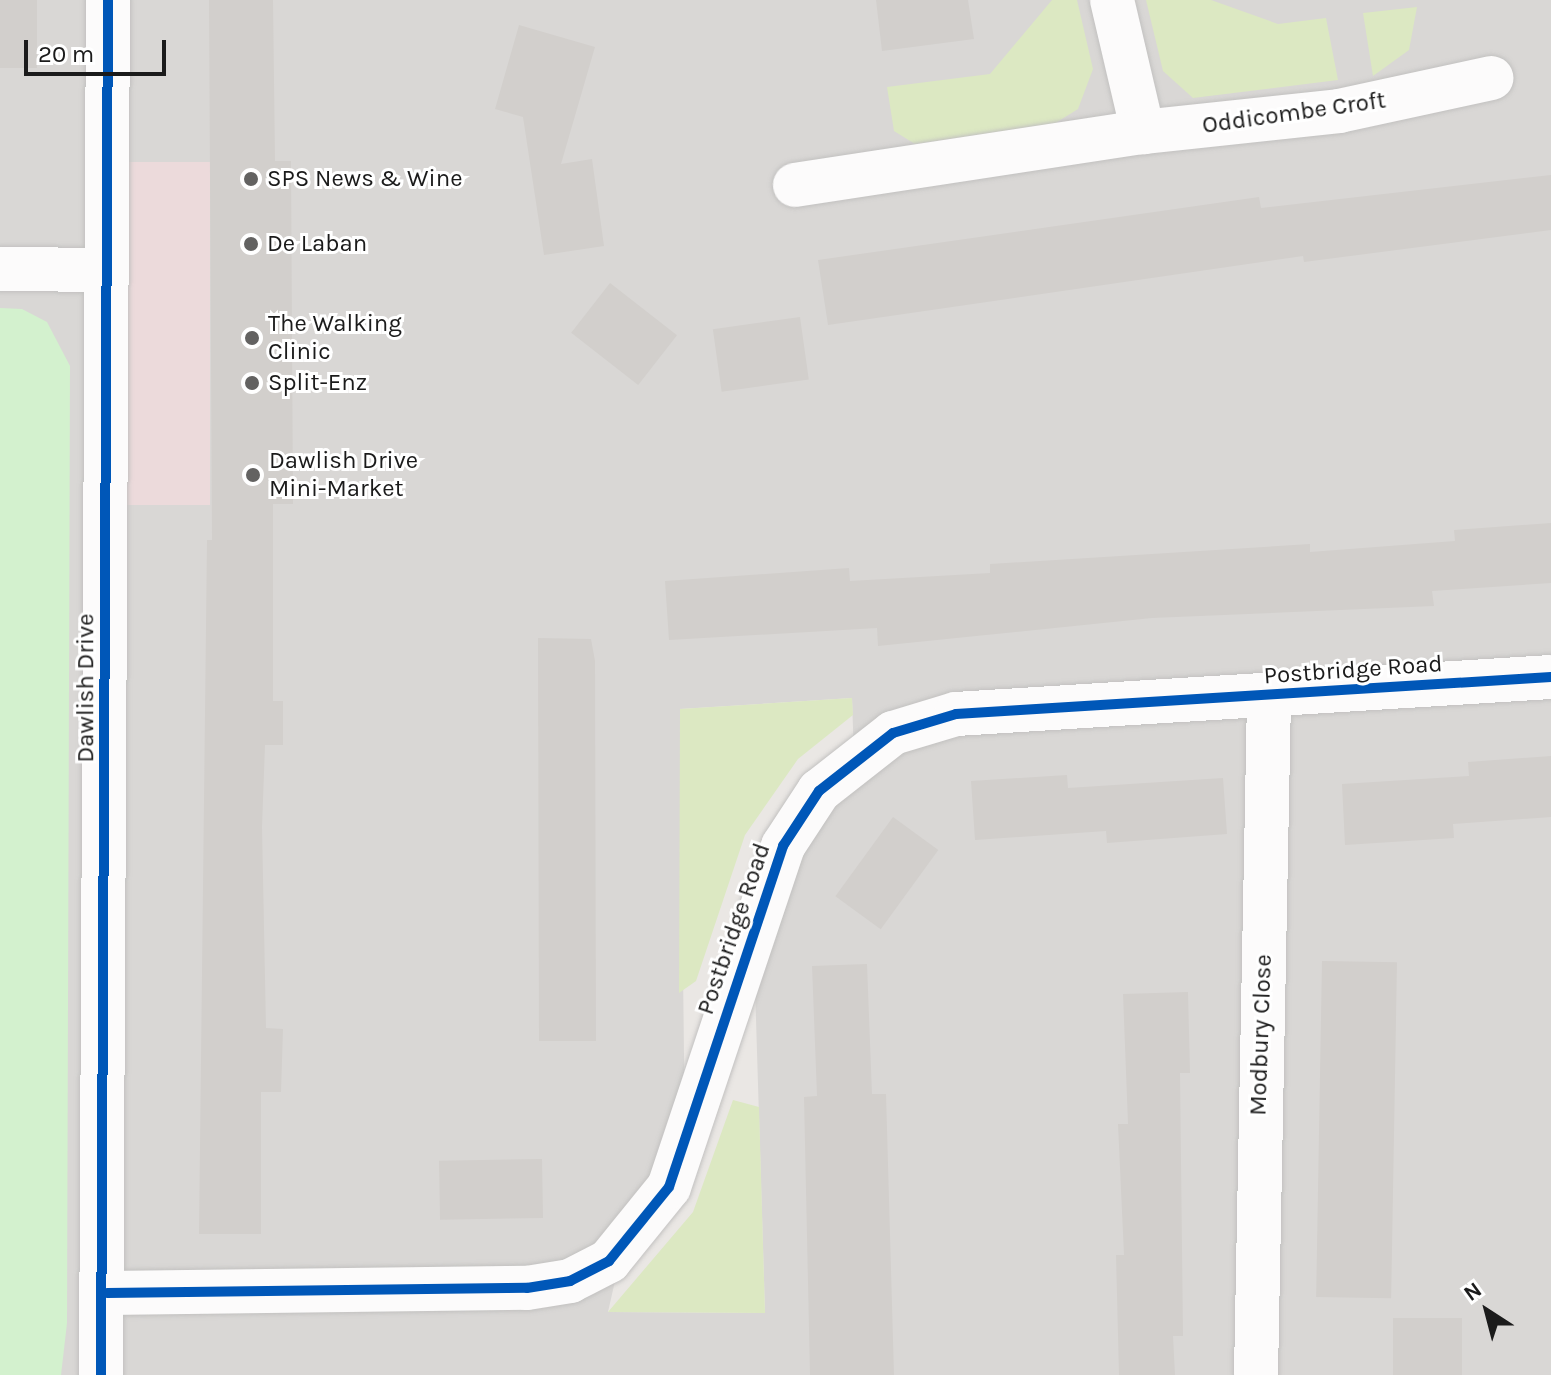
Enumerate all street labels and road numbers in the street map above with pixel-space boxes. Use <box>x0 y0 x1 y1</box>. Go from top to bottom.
street label: Oddicombe Croft <box>1200 86 1388 140</box>
street label: Dawlish Drive <box>72 613 100 763</box>
street label: Postbridge Road <box>1263 649 1443 691</box>
street label: Postbridge Road <box>691 840 777 1018</box>
street label: Modbury Close <box>1244 954 1278 1116</box>

